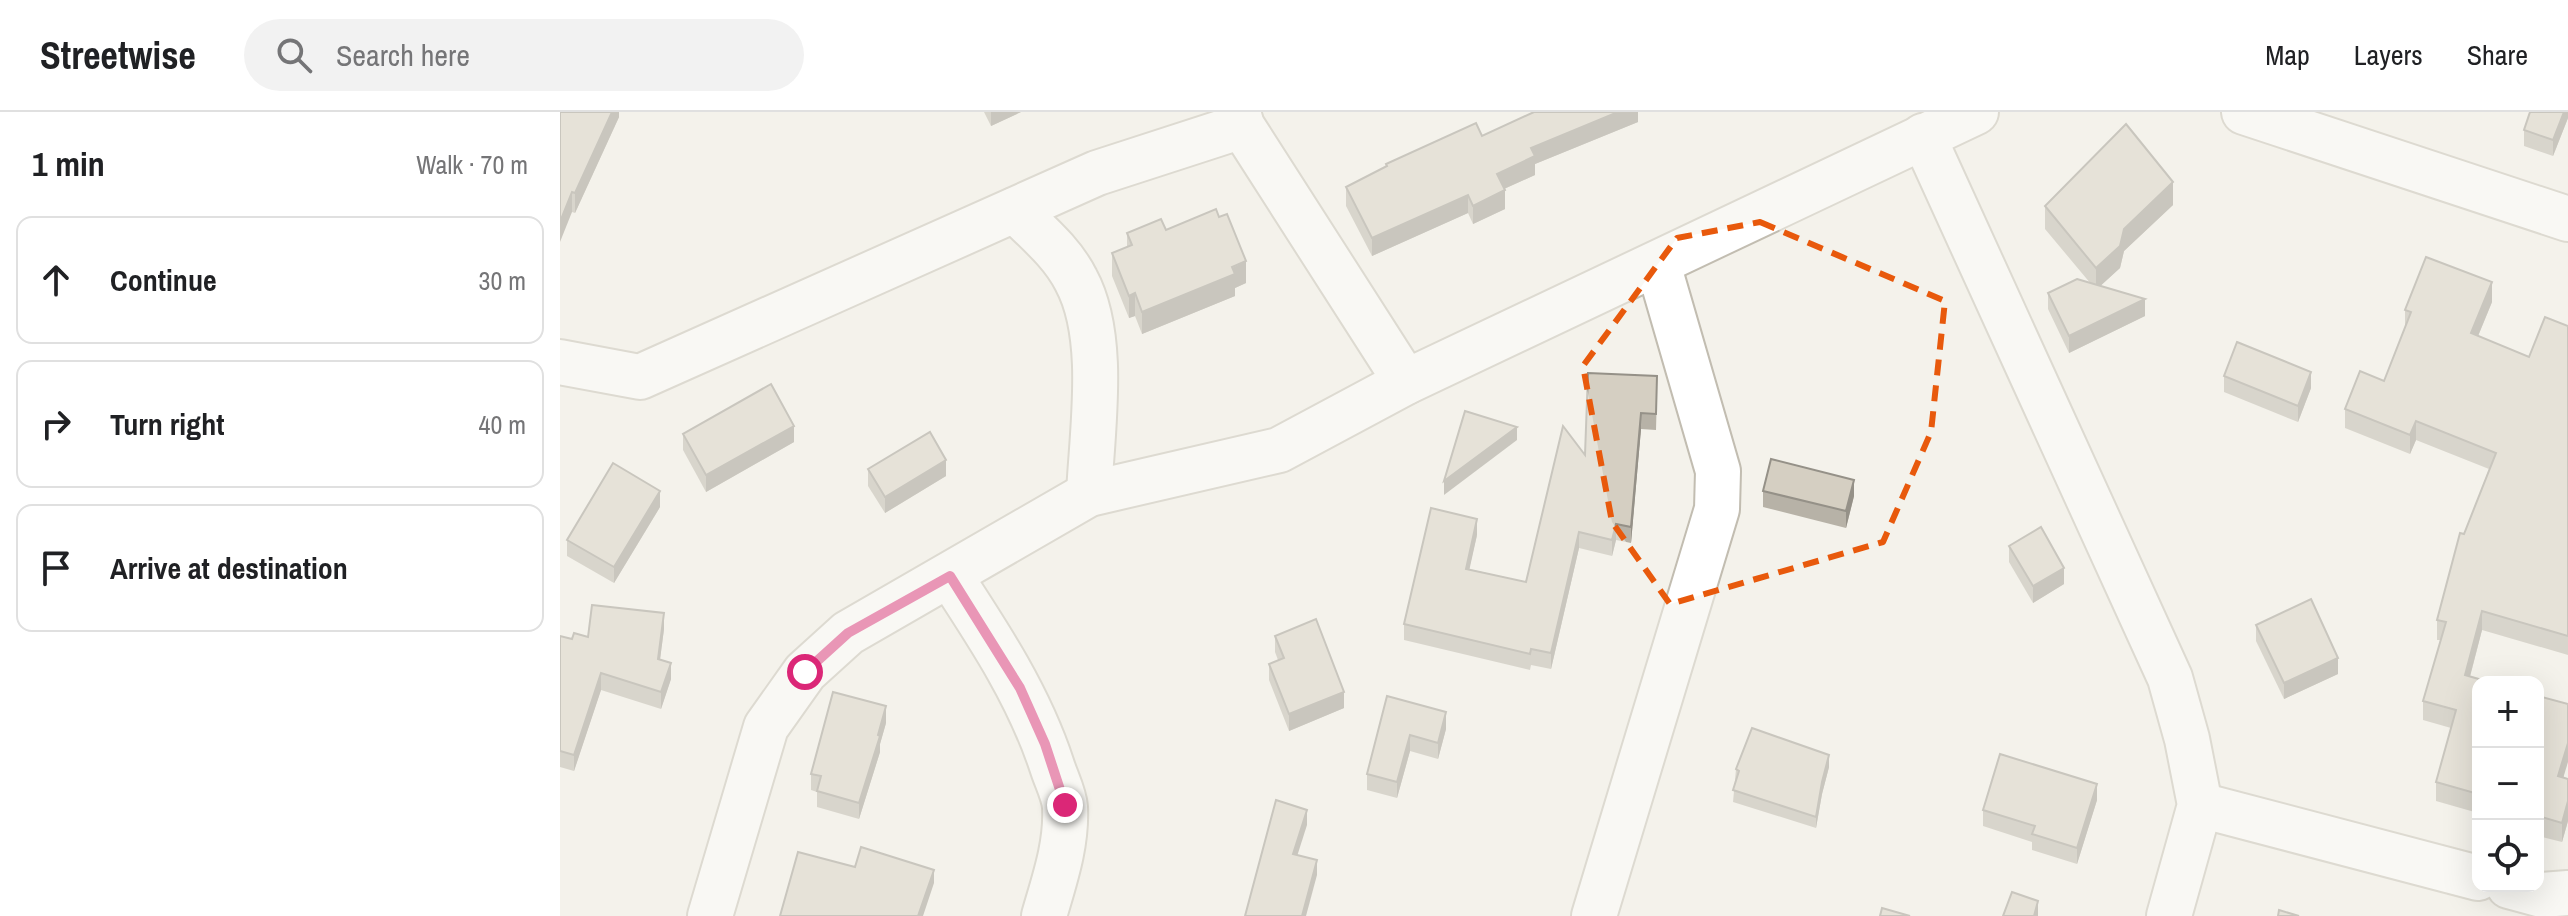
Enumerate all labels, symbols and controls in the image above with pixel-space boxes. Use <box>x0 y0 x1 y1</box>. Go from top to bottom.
search box <box>244 19 804 91</box>
text: Streetwise <box>40 30 196 81</box>
icon: search <box>272 33 316 77</box>
text: Search here <box>336 35 470 75</box>
text: Map <box>2265 36 2310 74</box>
text: Layers <box>2354 36 2423 74</box>
text: Share <box>2467 36 2528 74</box>
text: 1 min <box>32 141 105 187</box>
text: Walk · 70 m <box>416 147 528 182</box>
icon: ahead <box>34 258 78 302</box>
text: Continue <box>110 260 217 300</box>
text: 30 m <box>479 263 526 298</box>
icon: right <box>34 402 78 446</box>
text: Turn right <box>110 404 224 444</box>
text: 40 m <box>479 407 526 442</box>
icon: arrive <box>34 546 78 590</box>
text: Arrive at destination <box>110 548 348 588</box>
route start <box>787 654 823 690</box>
map controls <box>2472 676 2544 892</box>
button: + <box>2472 676 2544 748</box>
button: − <box>2472 748 2544 820</box>
route end <box>1047 787 1083 823</box>
button: locate <box>2472 820 2544 892</box>

